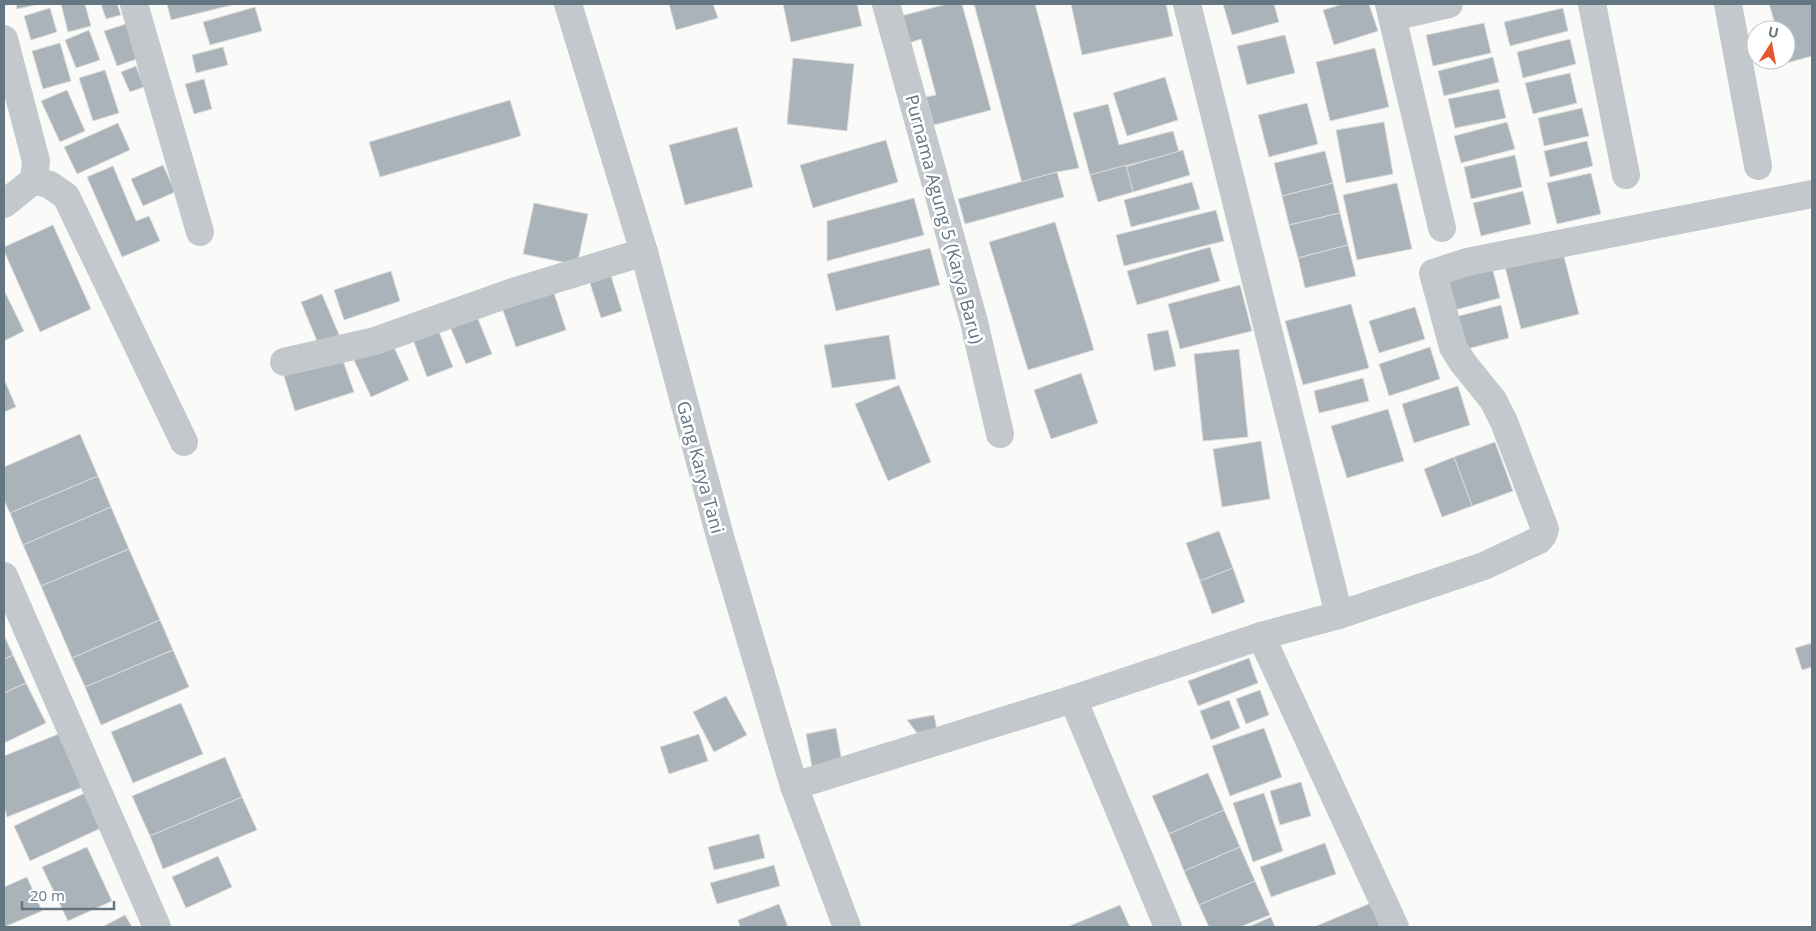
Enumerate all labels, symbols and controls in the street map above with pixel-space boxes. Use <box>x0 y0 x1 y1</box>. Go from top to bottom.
north arrow <box>1746 20 1796 70</box>
text: U <box>1767 21 1781 42</box>
street label: Purnama Agung 5 (Karya Baru) <box>900 92 990 346</box>
street label: Gang Karya Tani <box>672 398 730 536</box>
scale bar <box>22 878 115 910</box>
text: 20 m <box>30 885 65 905</box>

